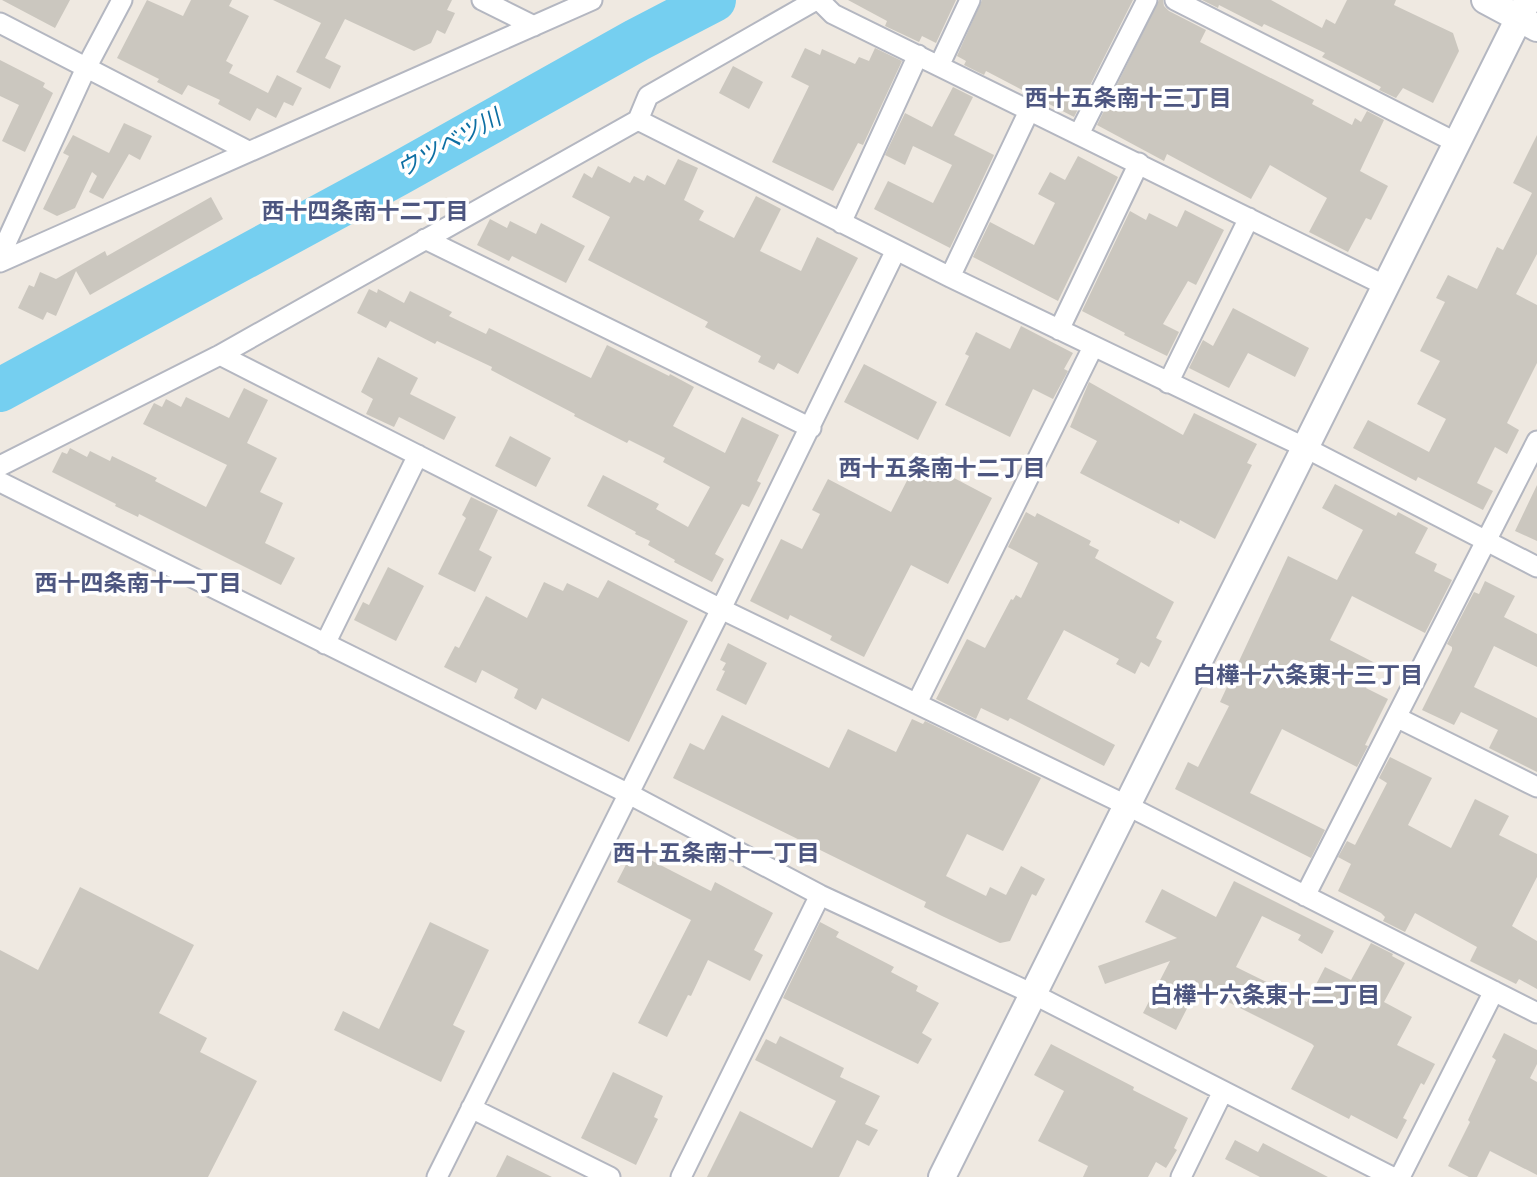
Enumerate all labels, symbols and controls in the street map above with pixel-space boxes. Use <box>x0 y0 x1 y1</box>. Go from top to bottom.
district label: 西十五条南十三丁目 <box>1025 85 1232 113</box>
water label: ウツベツ川 <box>392 102 509 184</box>
district label: 西十四条南十二丁目 <box>262 198 469 226</box>
district label: 西十五条南十二丁目 <box>839 455 1046 483</box>
district label: 西十四条南十一丁目 <box>35 570 242 598</box>
district label: 白樺十六条東十三丁目 <box>1193 662 1423 690</box>
district label: 西十五条南十一丁目 <box>613 840 820 868</box>
district label: 白樺十六条東十二丁目 <box>1150 982 1380 1010</box>

